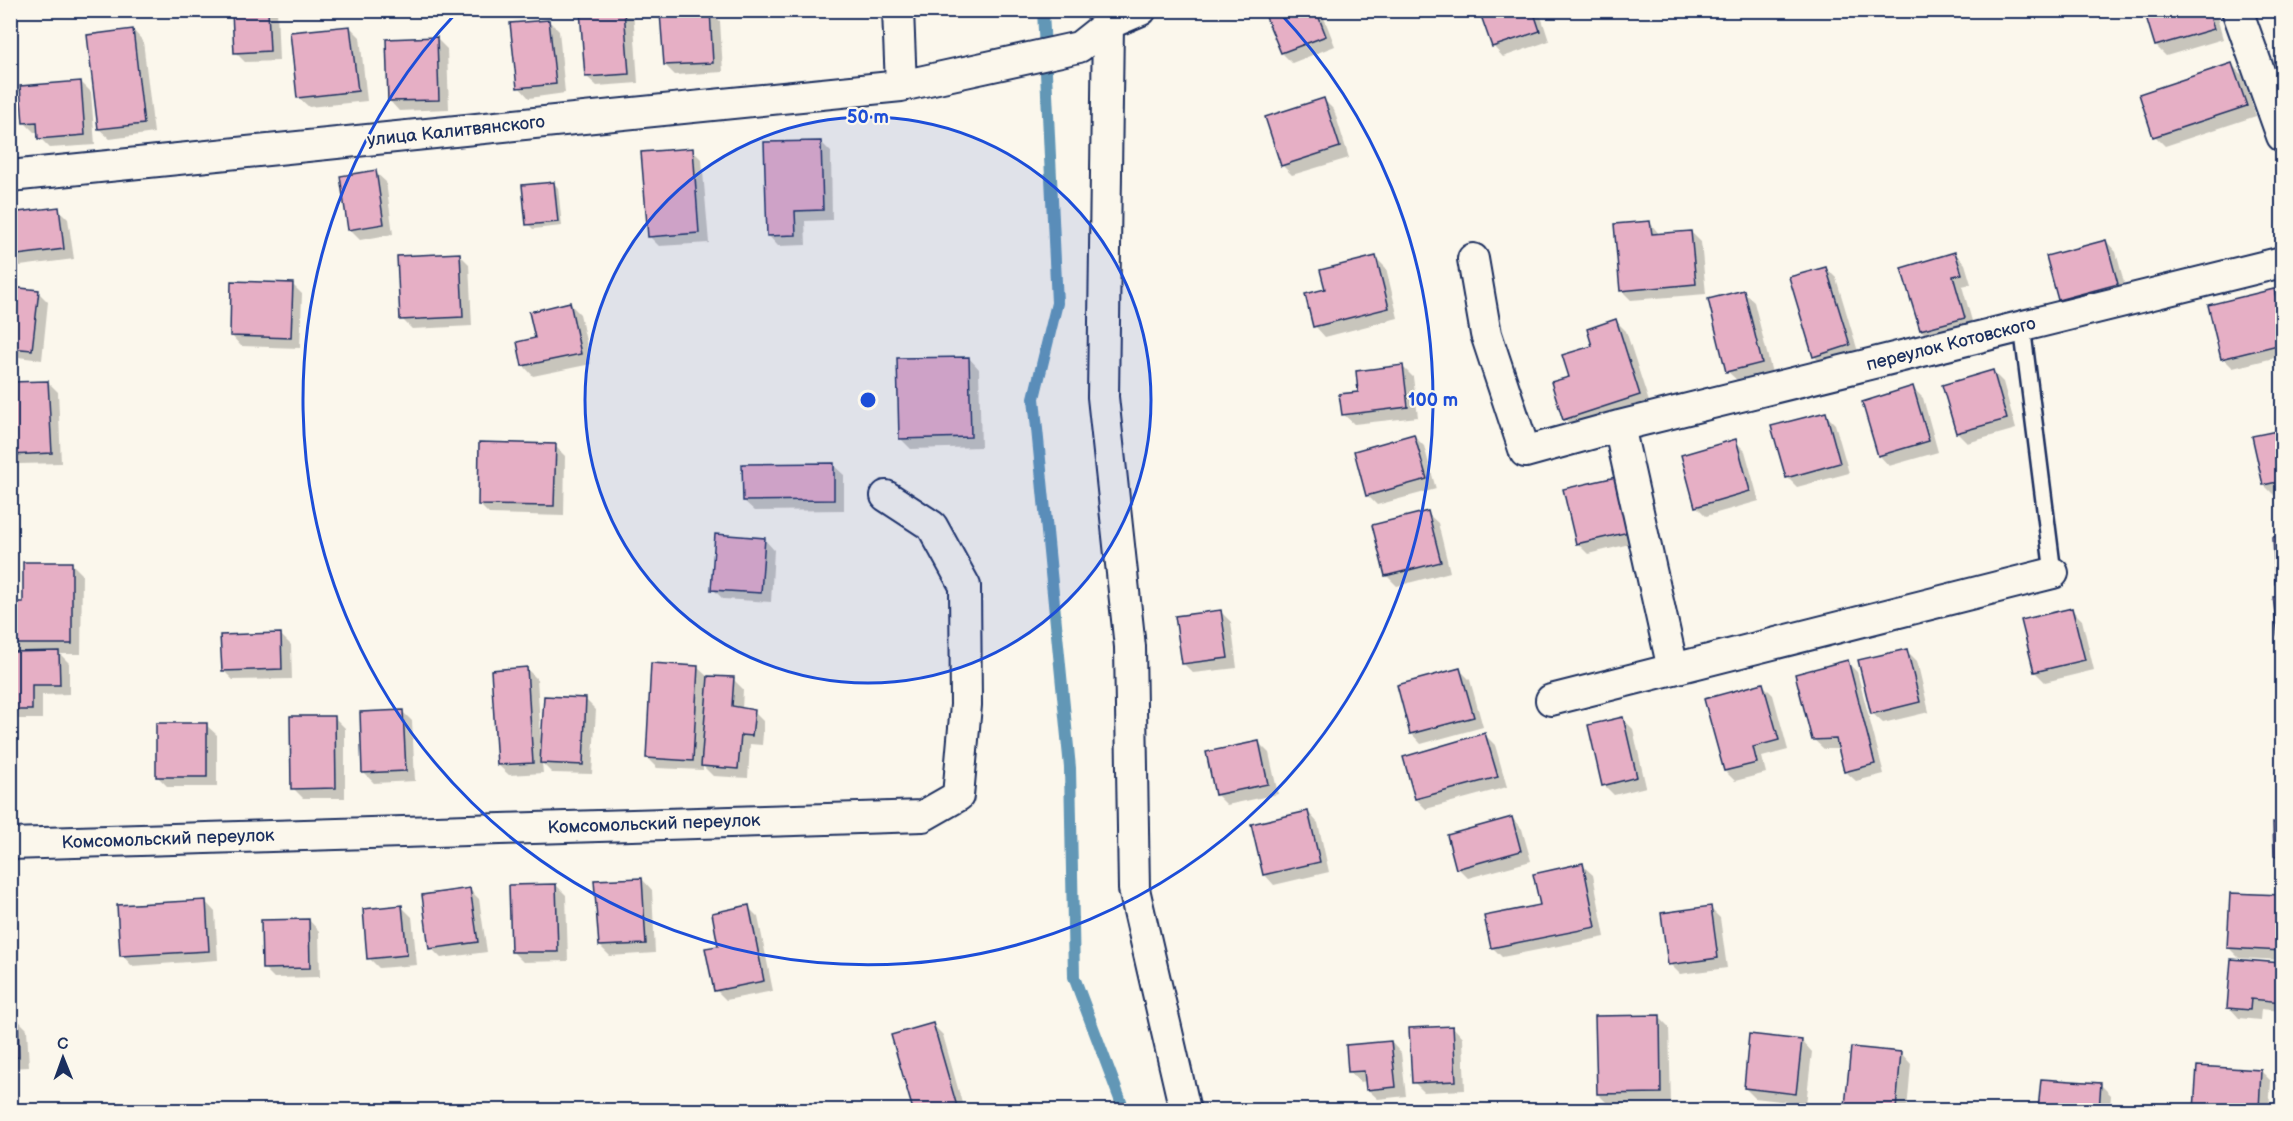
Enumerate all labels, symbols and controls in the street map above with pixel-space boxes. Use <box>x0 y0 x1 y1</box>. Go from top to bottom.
text: 50 m <box>847 107 889 128</box>
street label: улица Калитвянского <box>366 111 546 151</box>
street label: переулок Котовского <box>1864 313 2038 375</box>
centre of rings <box>858 390 878 410</box>
text: 100 m <box>1408 390 1458 411</box>
street label: Комсомольский переулок <box>547 810 761 838</box>
street label: Комсомольский переулок <box>61 825 275 853</box>
north arrow <box>33 1028 93 1088</box>
text: С <box>57 1035 68 1054</box>

